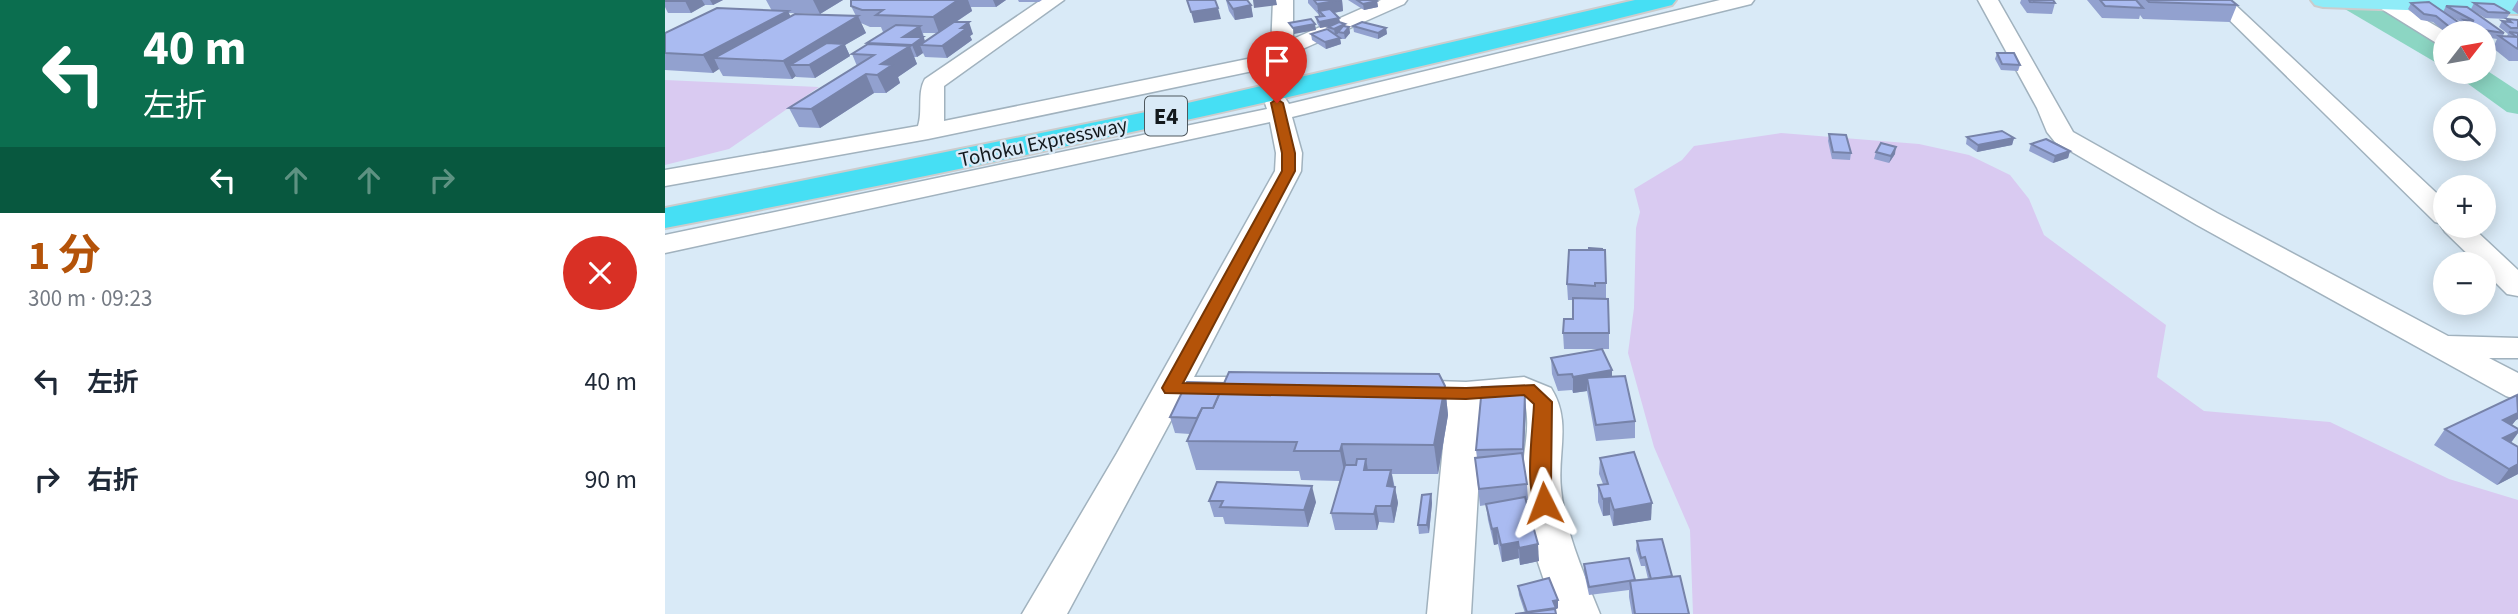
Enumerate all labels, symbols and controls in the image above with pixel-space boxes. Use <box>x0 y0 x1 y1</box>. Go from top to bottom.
text: 40 m <box>143 14 247 84</box>
north arrow <box>2433 21 2495 84</box>
map controls <box>2433 21 2496 315</box>
icon: left <box>28 28 119 119</box>
pin <box>1247 31 1307 103</box>
icon: arrive <box>1258 42 1296 80</box>
text: 左折 <box>143 83 207 129</box>
road number: E4 <box>1145 97 1187 136</box>
button: search <box>2433 98 2496 161</box>
street label: Tohoku Expressway <box>956 109 1130 175</box>
icon: left <box>204 161 242 199</box>
icon: ahead <box>277 161 315 199</box>
icon: ahead <box>350 161 388 199</box>
icon: right <box>423 161 461 199</box>
button: + <box>2433 175 2496 238</box>
text: 1 分 <box>28 226 101 286</box>
button: close <box>563 236 637 310</box>
button: − <box>2433 252 2496 315</box>
text: 300 m · 09:23 <box>28 282 152 315</box>
icon: left <box>28 362 66 400</box>
text: 40 m <box>584 363 637 400</box>
text: 左折 <box>87 364 139 401</box>
icon: right <box>28 460 66 498</box>
text: 90 m <box>584 461 637 498</box>
text: 右折 <box>87 462 139 499</box>
position arrow <box>1507 466 1581 540</box>

